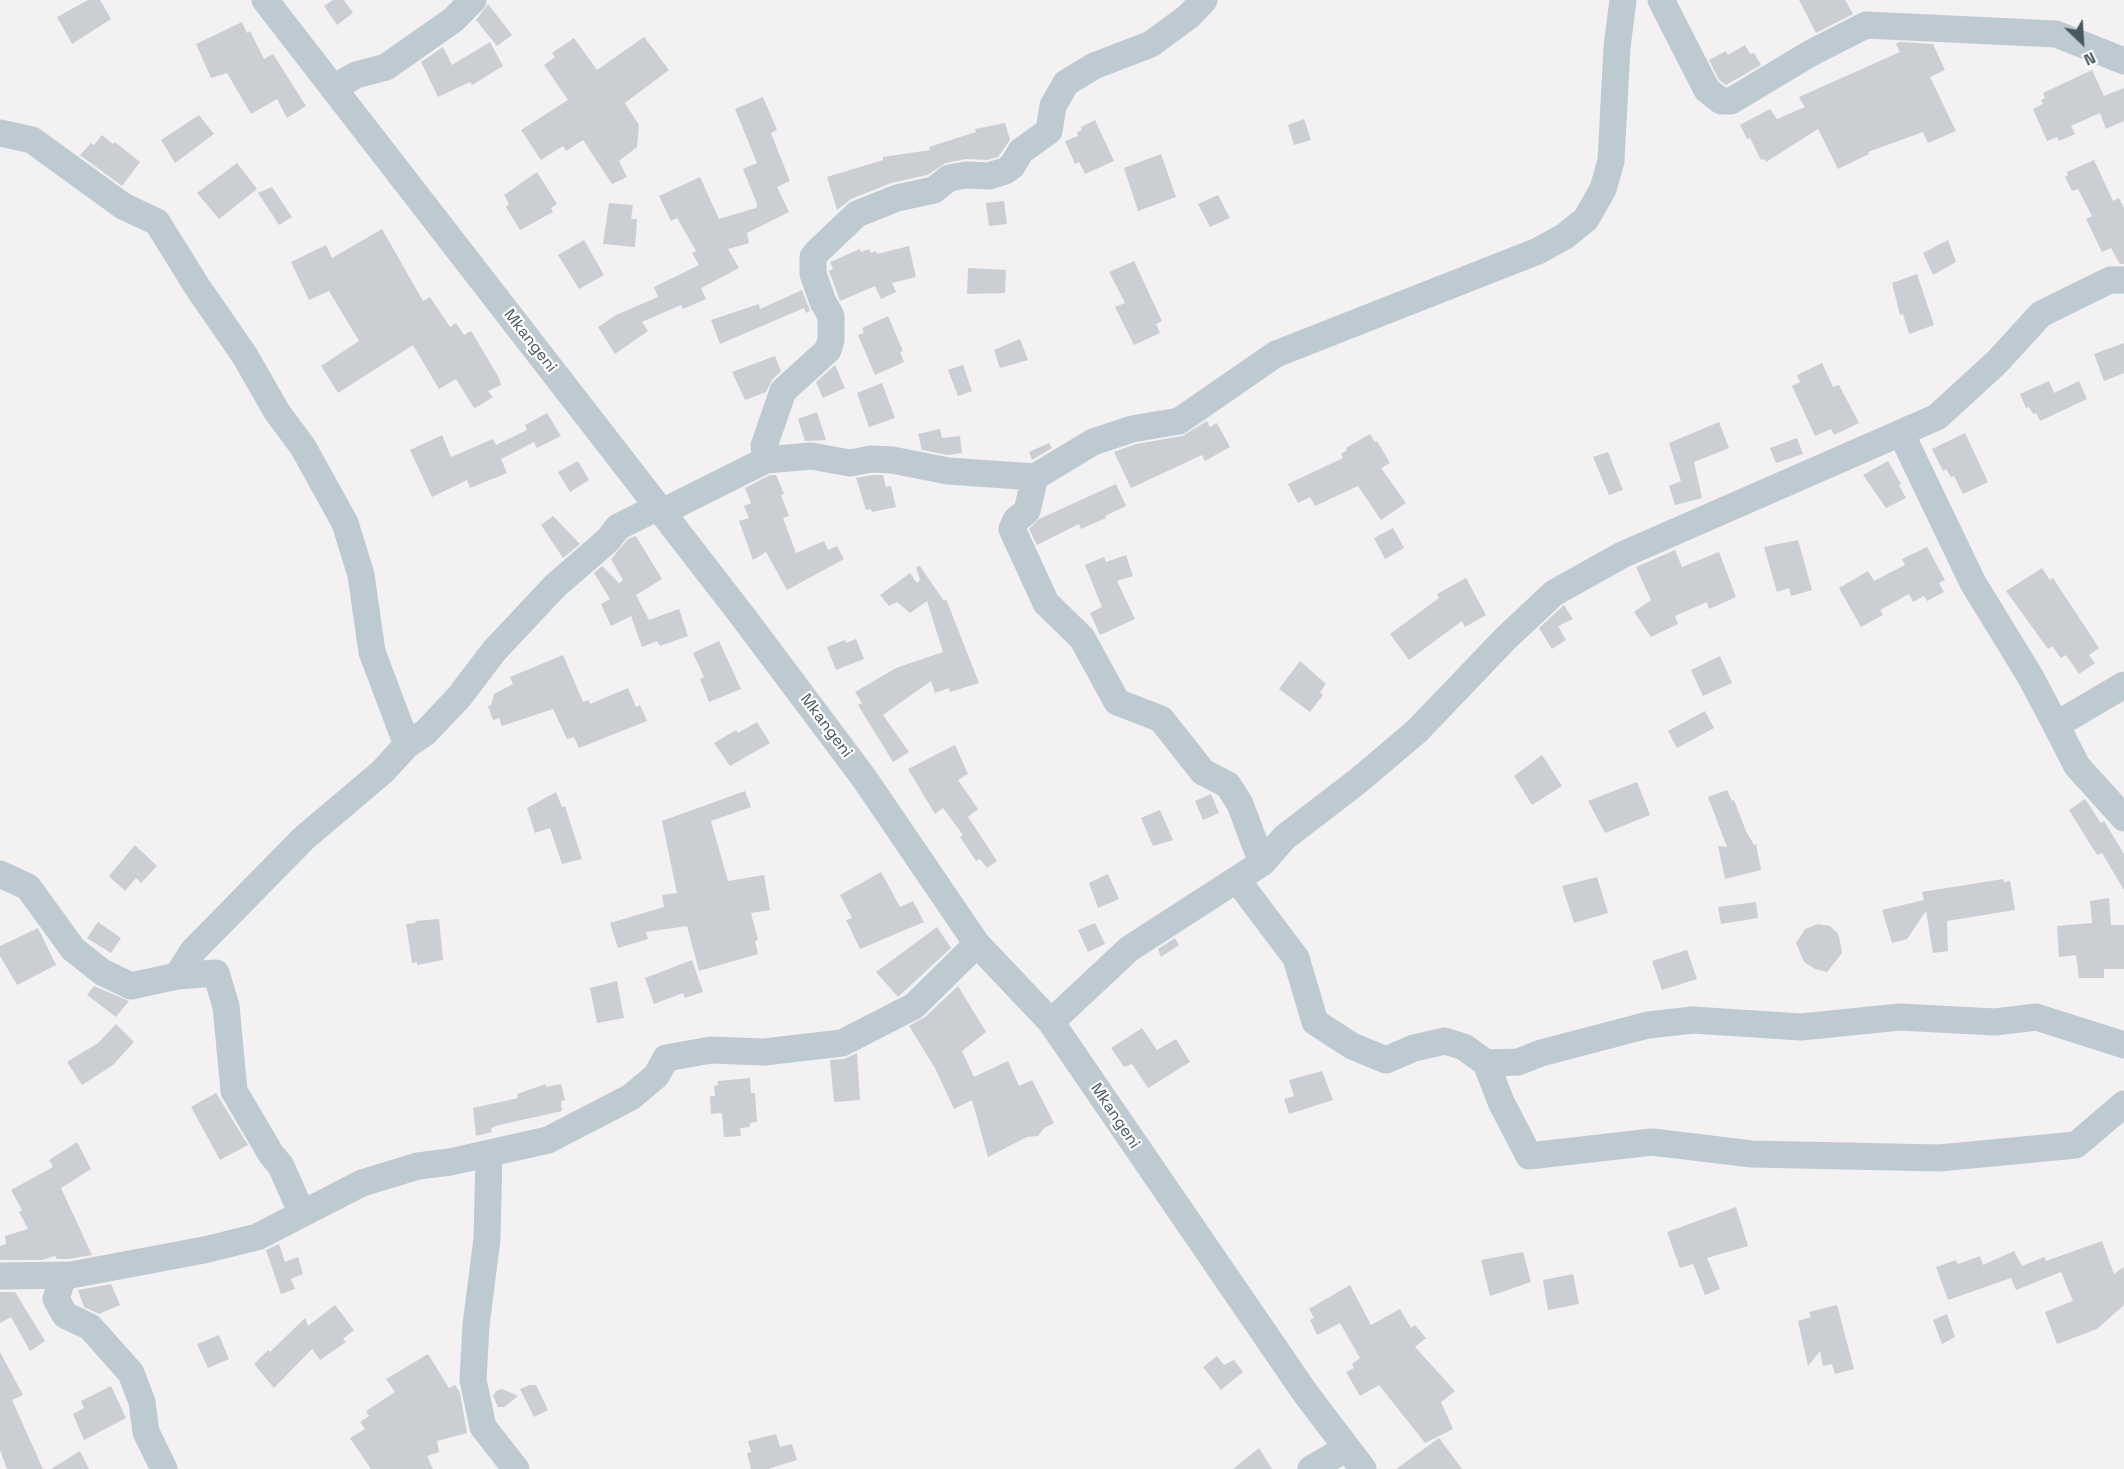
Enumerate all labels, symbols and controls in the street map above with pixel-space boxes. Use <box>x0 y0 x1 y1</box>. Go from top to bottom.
north arrow <box>2052 12 2112 72</box>
text: N <box>2081 47 2099 71</box>
street label: Mkangeni <box>499 306 561 376</box>
street label: Mkangeni <box>796 690 856 762</box>
street label: Mkangeni <box>1086 1080 1144 1152</box>

